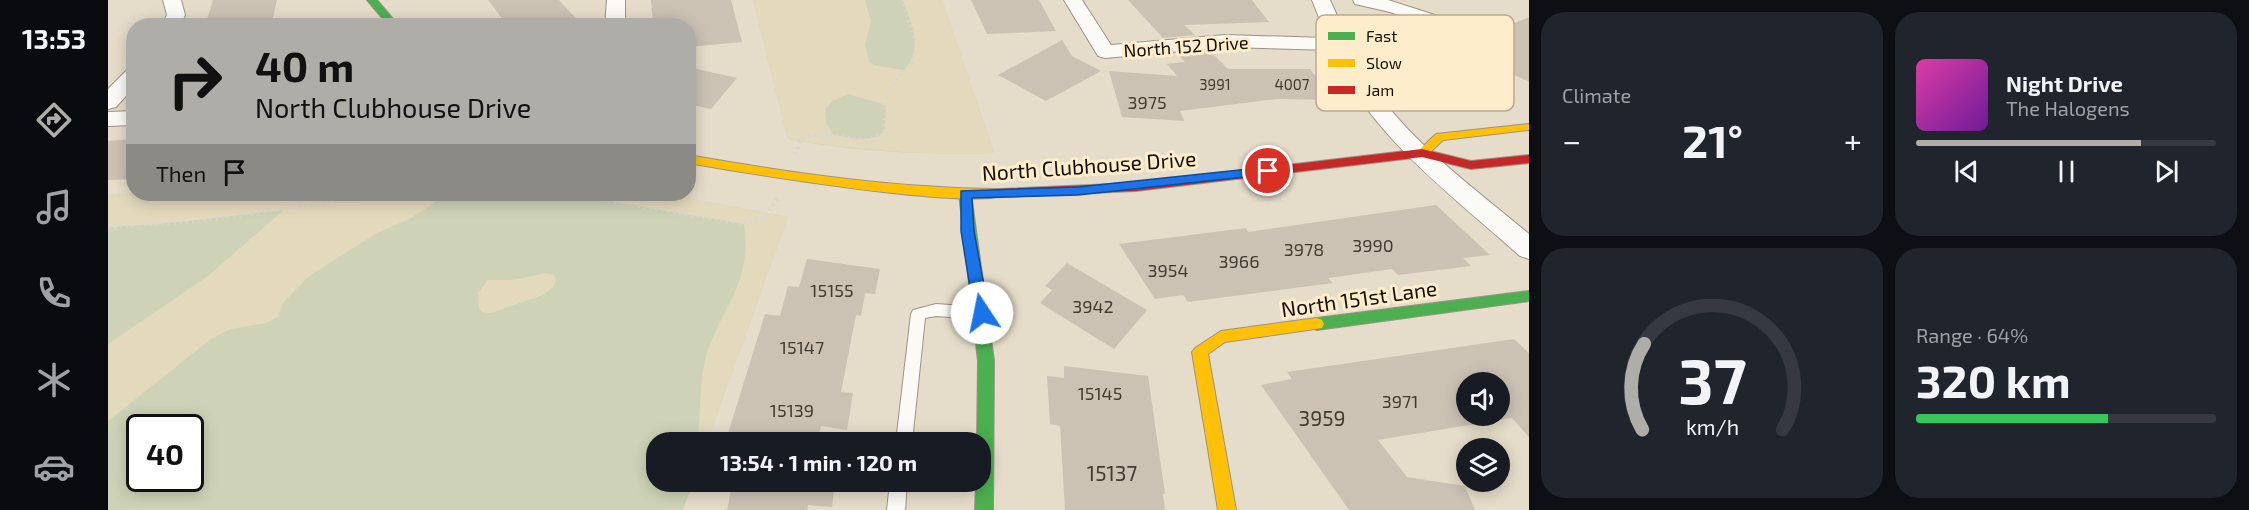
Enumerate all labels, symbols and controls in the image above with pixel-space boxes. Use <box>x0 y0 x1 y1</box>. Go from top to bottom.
legend <box>1316 15 1514 111</box>
text: 13:53 <box>22 22 86 54</box>
text: Fast <box>1366 26 1397 45</box>
street label: North 152 Drive <box>1123 31 1249 61</box>
text: 40 m <box>255 40 354 90</box>
icon: right <box>156 42 234 120</box>
text: Slow <box>1366 53 1402 72</box>
text: Night Drive <box>2006 70 2123 96</box>
house number: 3991 <box>1199 75 1231 93</box>
house number: 4007 <box>1275 75 1310 93</box>
text: Jam <box>1366 80 1394 99</box>
text: Climate <box>1562 83 1631 107</box>
text: North Clubhouse Drive <box>255 91 531 123</box>
house number: 3975 <box>1127 91 1167 113</box>
text: The Halogens <box>2006 96 2130 120</box>
icon: directions <box>33 99 75 141</box>
text: 21° <box>1682 113 1743 167</box>
text: − <box>1562 120 1581 160</box>
text: + <box>1844 120 1862 160</box>
street label: North Clubhouse Drive <box>981 145 1197 185</box>
pin <box>1242 145 1293 196</box>
icon: arrive <box>1251 154 1284 187</box>
icon: previous <box>1950 155 1983 188</box>
icon: pause <box>2050 155 2083 188</box>
icon: next <box>2150 155 2183 188</box>
icon: arrive <box>218 156 251 189</box>
text: Then <box>156 160 206 186</box>
icon: music <box>33 186 75 228</box>
house number: 3990 <box>1352 234 1394 256</box>
house number: 3978 <box>1284 238 1324 260</box>
house number: 3966 <box>1219 250 1259 272</box>
house number: 3954 <box>1147 259 1189 281</box>
icon: phone <box>33 272 75 314</box>
street label: North 151st Lane <box>1279 275 1439 321</box>
house number: 15155 <box>810 279 854 301</box>
position arrow <box>950 281 1014 345</box>
house number: 3942 <box>1072 295 1114 317</box>
text: Range · 64% <box>1916 323 2028 347</box>
house number: 15147 <box>780 336 824 358</box>
text: 37 <box>1678 342 1746 417</box>
text: 320 km <box>1916 353 2071 407</box>
icon: climate <box>33 359 75 401</box>
map controls <box>1456 372 1510 492</box>
button: sound <box>1456 372 1510 426</box>
house number: 15145 <box>1078 382 1122 404</box>
house number: 3971 <box>1382 390 1418 412</box>
house number: 15139 <box>770 399 814 421</box>
house number: 3959 <box>1299 405 1345 430</box>
speed limit sign: 40 <box>126 414 204 492</box>
text: km/h <box>1685 414 1739 439</box>
button: layers <box>1456 438 1510 492</box>
icon: car <box>33 446 75 488</box>
text: 13:54 · 1 min · 120 m <box>720 449 917 475</box>
house number: 15137 <box>1087 460 1137 485</box>

